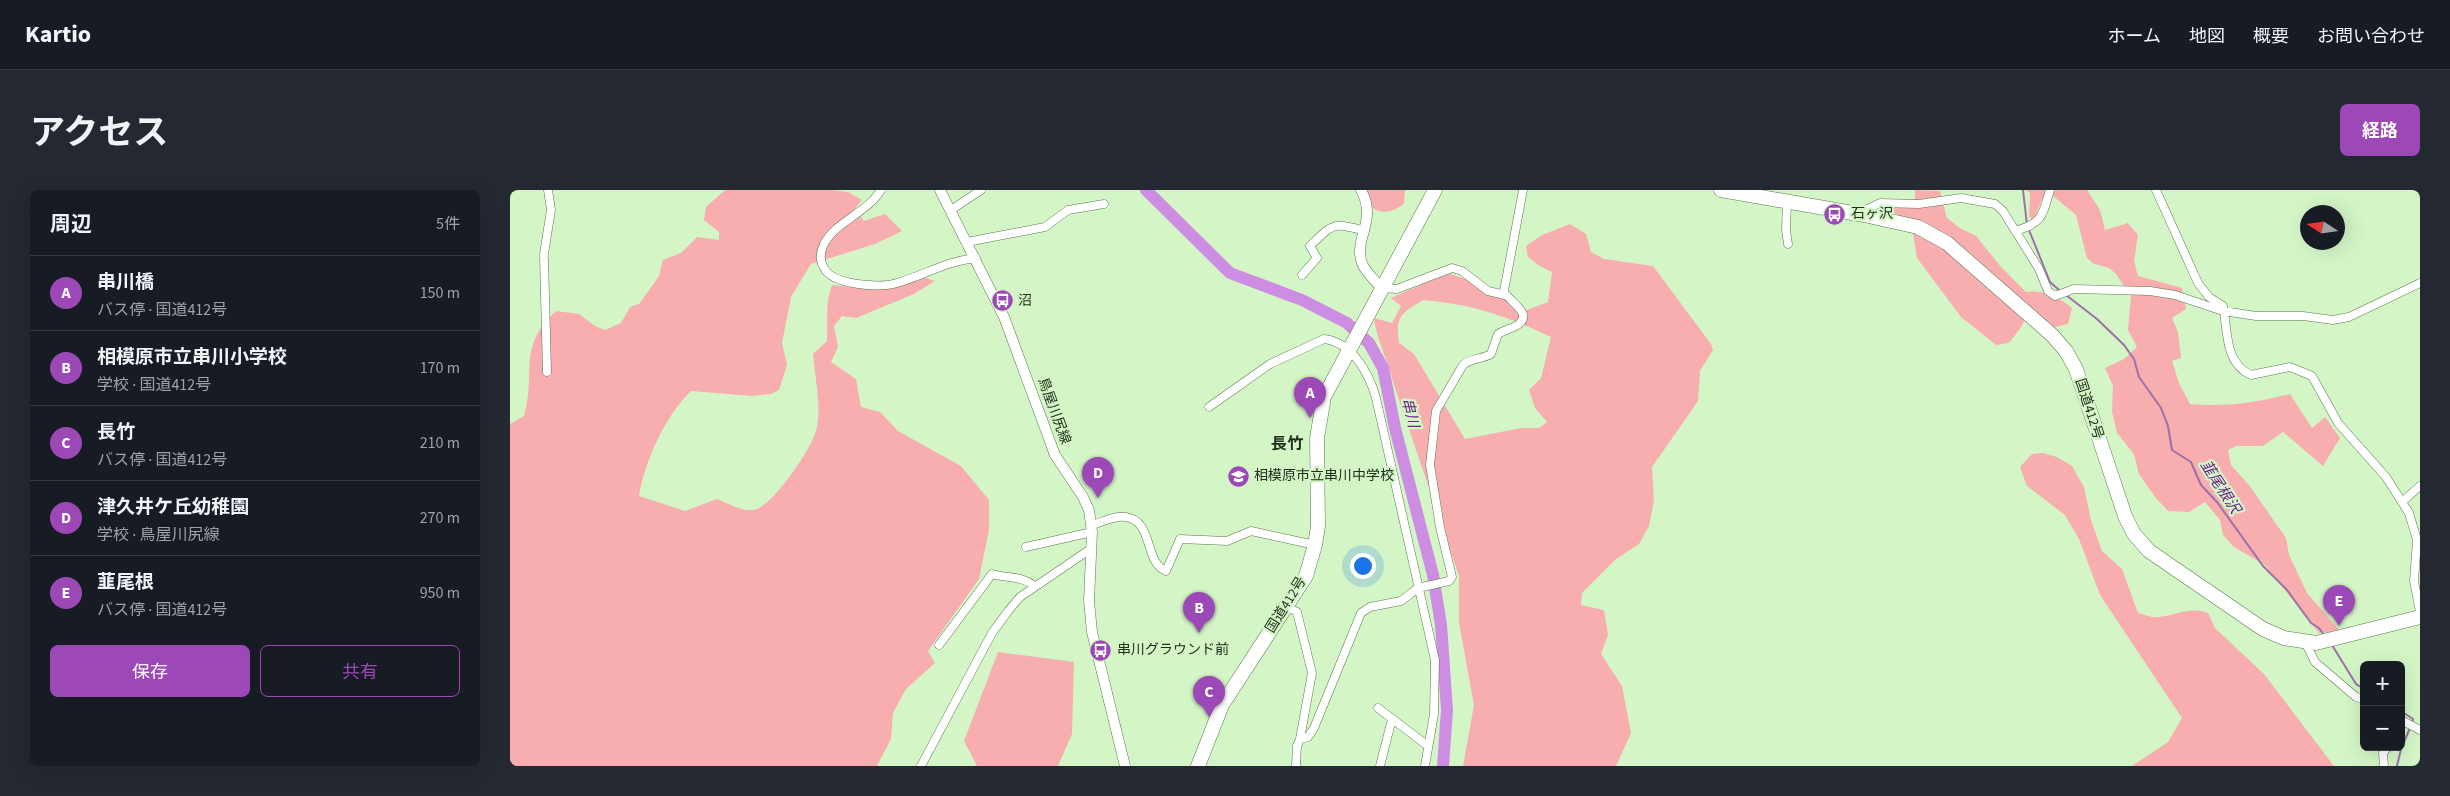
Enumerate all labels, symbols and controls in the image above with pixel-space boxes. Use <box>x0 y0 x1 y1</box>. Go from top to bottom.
text: Kartio <box>25 17 91 52</box>
text: ホーム <box>2108 24 2161 49</box>
text: 地図 <box>2189 24 2225 49</box>
text: 概要 <box>2253 24 2289 49</box>
text: お問い合わせ <box>2317 24 2425 49</box>
button: 経路 <box>2340 104 2420 156</box>
text: アクセス <box>30 108 168 158</box>
bus stop icon: 石ヶ沢 <box>1823 202 1847 226</box>
place label: 石ヶ沢 <box>1851 204 1893 224</box>
north arrow <box>2300 205 2345 250</box>
text: 周辺 <box>50 209 92 239</box>
text: 5件 <box>436 213 460 235</box>
text: 串川橋 <box>97 269 154 296</box>
text: A <box>61 282 71 304</box>
text: 150 m <box>420 282 460 304</box>
bus stop icon: 沼 <box>990 289 1014 313</box>
place label: 沼 <box>1018 291 1032 311</box>
text: バス停 · 国道412号 <box>97 299 227 321</box>
text: 相模原市立串川小学校 <box>97 344 287 371</box>
text: B <box>61 357 71 379</box>
text: 170 m <box>420 357 460 379</box>
text: 学校 · 国道412号 <box>97 374 211 396</box>
street label: 鳥屋川尻線 <box>1033 375 1075 447</box>
street label: 国道412号 <box>2070 376 2108 442</box>
pin: A <box>1294 377 1326 418</box>
water label: 串川 <box>1396 396 1424 432</box>
text: 長竹 <box>97 419 135 446</box>
text: C <box>61 432 71 454</box>
text: 210 m <box>420 432 460 454</box>
district label: 長竹 <box>1271 433 1303 455</box>
text: バス停 · 国道412号 <box>97 449 227 471</box>
water label: 韮尾根沢 <box>2195 456 2246 520</box>
pin: D <box>1082 457 1114 498</box>
school or university icon: 相模原市立串川中学校 <box>1226 464 1250 488</box>
place label: 相模原市立串川中学校 <box>1254 466 1394 486</box>
text: 津久井ケ丘幼稚園 <box>97 494 249 521</box>
text: D <box>61 507 71 529</box>
text: 270 m <box>420 507 460 529</box>
text: 学校 · 鳥屋川尻線 <box>97 524 219 546</box>
your location <box>1350 553 1376 579</box>
text: 韮尾根 <box>97 569 154 596</box>
street label: 国道412号 <box>1261 573 1311 637</box>
text: E <box>62 582 70 604</box>
text: 950 m <box>420 582 460 604</box>
pin: E <box>2323 585 2355 626</box>
pin: B <box>1183 592 1215 633</box>
text: バス停 · 国道412号 <box>97 599 227 621</box>
bus stop icon: 串川グラウンド前 <box>1089 638 1113 662</box>
place label: 串川グラウンド前 <box>1117 640 1229 660</box>
button: 保存 <box>50 645 250 697</box>
button: 共有 <box>260 645 460 697</box>
map controls <box>2360 661 2405 751</box>
button: + <box>2360 661 2405 706</box>
pin: C <box>1193 676 1225 717</box>
button: − <box>2360 706 2405 751</box>

